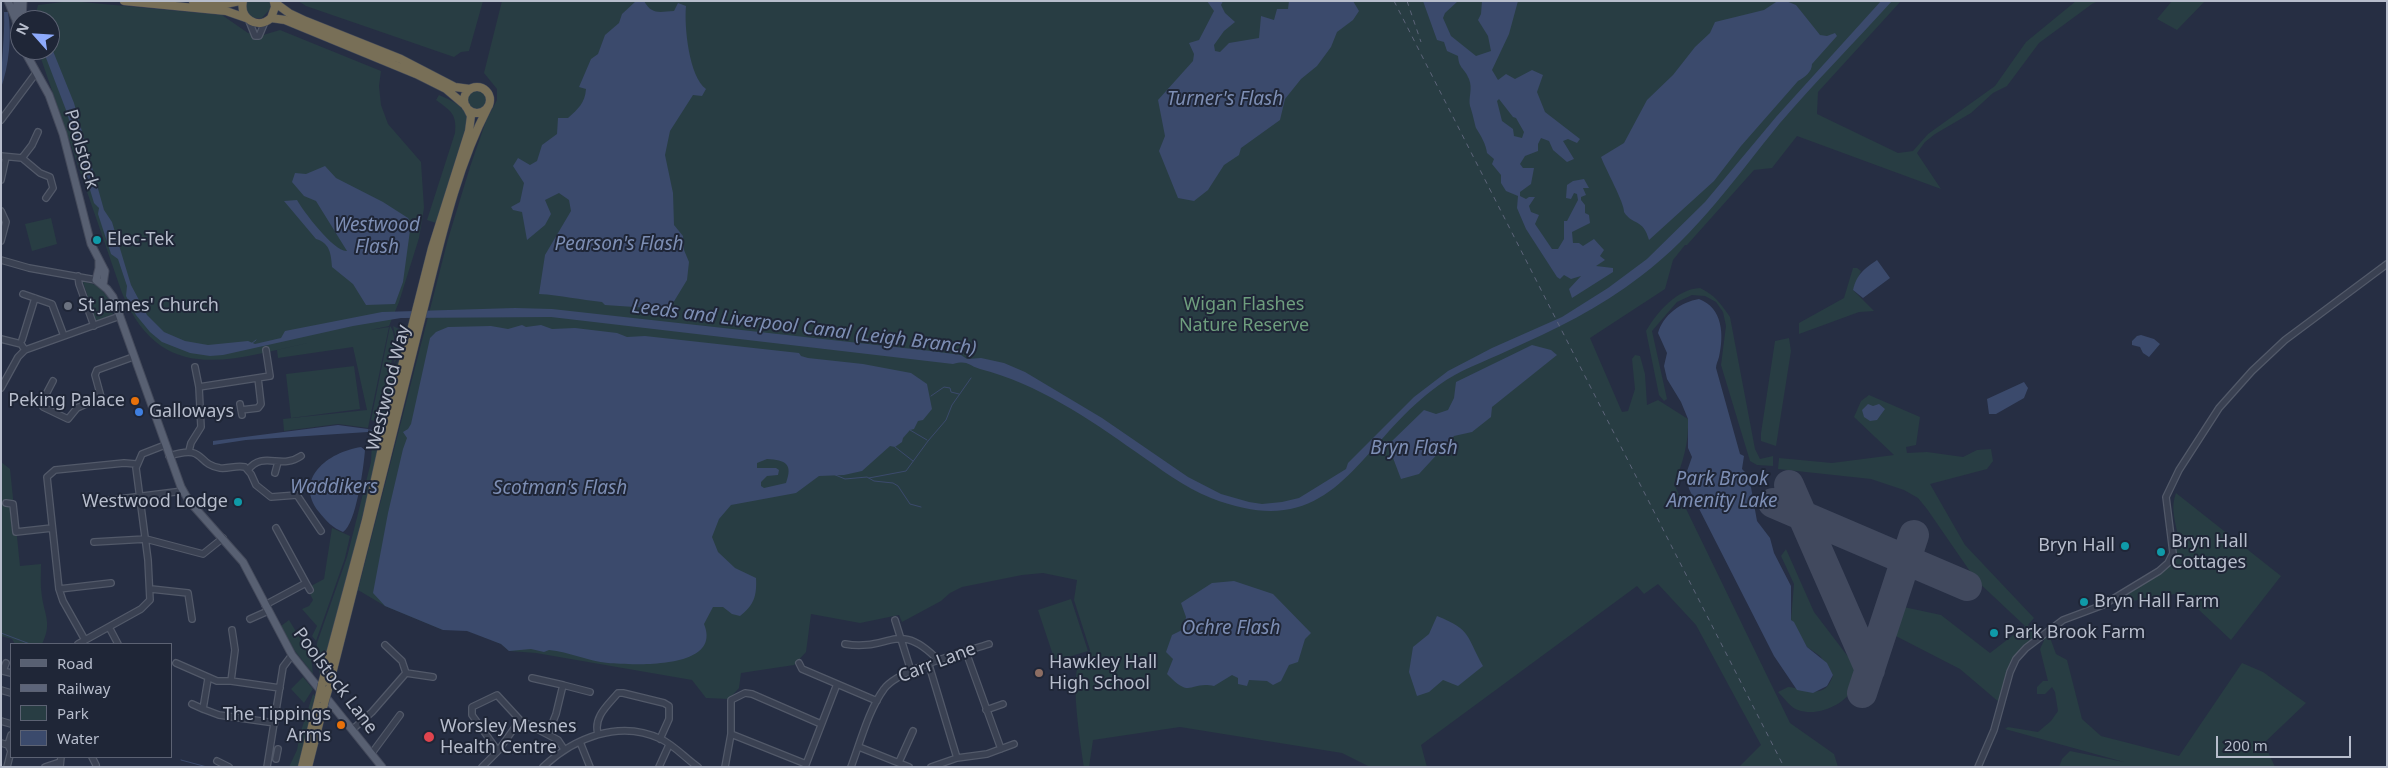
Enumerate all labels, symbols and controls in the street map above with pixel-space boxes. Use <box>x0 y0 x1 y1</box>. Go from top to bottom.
north arrow <box>10 10 60 60</box>
text: N <box>11 19 33 38</box>
water label: Turner's Flash <box>1167 89 1283 111</box>
street label: Poolstock <box>59 107 103 191</box>
water label: Westwood Flash <box>334 215 420 259</box>
place label: Elec-Tek <box>107 229 174 251</box>
marker: Elec-Tek <box>91 234 103 246</box>
water label: Pearson's Flash <box>554 234 684 256</box>
park label: Wigan Flashes Nature Reserve <box>1179 294 1309 336</box>
place label: St James' Church <box>78 295 219 317</box>
water label: Leeds and Liverpool Canal (Leigh Branch) <box>630 296 978 360</box>
marker: St James' Church <box>62 300 74 312</box>
street label: Westwood Way <box>363 323 415 453</box>
place label: Peking Palace <box>8 390 125 412</box>
marker: Peking Palace <box>129 395 141 407</box>
place label: Galloways <box>149 401 234 423</box>
marker: Galloways <box>133 406 145 418</box>
water label: Bryn Flash <box>1370 438 1458 460</box>
water label: Park Brook Amenity Lake <box>1666 469 1778 513</box>
water label: Waddikers <box>290 477 378 499</box>
water label: Scotman's Flash <box>493 478 627 500</box>
place label: Westwood Lodge <box>82 491 228 513</box>
marker: Westwood Lodge <box>232 496 244 508</box>
place label: Bryn Hall Cottages <box>2171 531 2248 574</box>
place label: Bryn Hall <box>2038 535 2115 557</box>
marker: Bryn Hall <box>2119 540 2131 552</box>
marker: Bryn Hall Cottages <box>2155 546 2167 558</box>
place label: Bryn Hall Farm <box>2094 591 2219 613</box>
marker: Bryn Hall Farm <box>2078 596 2090 608</box>
water label: Ochre Flash <box>1182 618 1280 640</box>
place label: Park Brook Farm <box>2004 622 2145 644</box>
street label: Poolstock Lane <box>288 624 382 738</box>
marker: Park Brook Farm <box>1988 627 2000 639</box>
street label: Carr Lane <box>895 638 979 688</box>
legend <box>10 643 172 758</box>
place label: Hawkley Hall High School <box>1049 652 1157 694</box>
text: Road <box>57 653 93 673</box>
marker: Hawkley Hall High School <box>1033 667 1045 679</box>
text: Railway <box>57 678 110 698</box>
text: Park <box>57 703 89 723</box>
place label: The Tippings Arms <box>223 704 331 746</box>
place label: Worsley Mesnes Health Centre <box>440 716 577 759</box>
marker: The Tippings Arms <box>335 719 347 731</box>
scale bar <box>2218 726 2353 758</box>
text: Water <box>57 728 99 748</box>
marker: Worsley Mesnes Health Centre <box>422 730 436 744</box>
text: 200 m <box>2224 735 2268 755</box>

